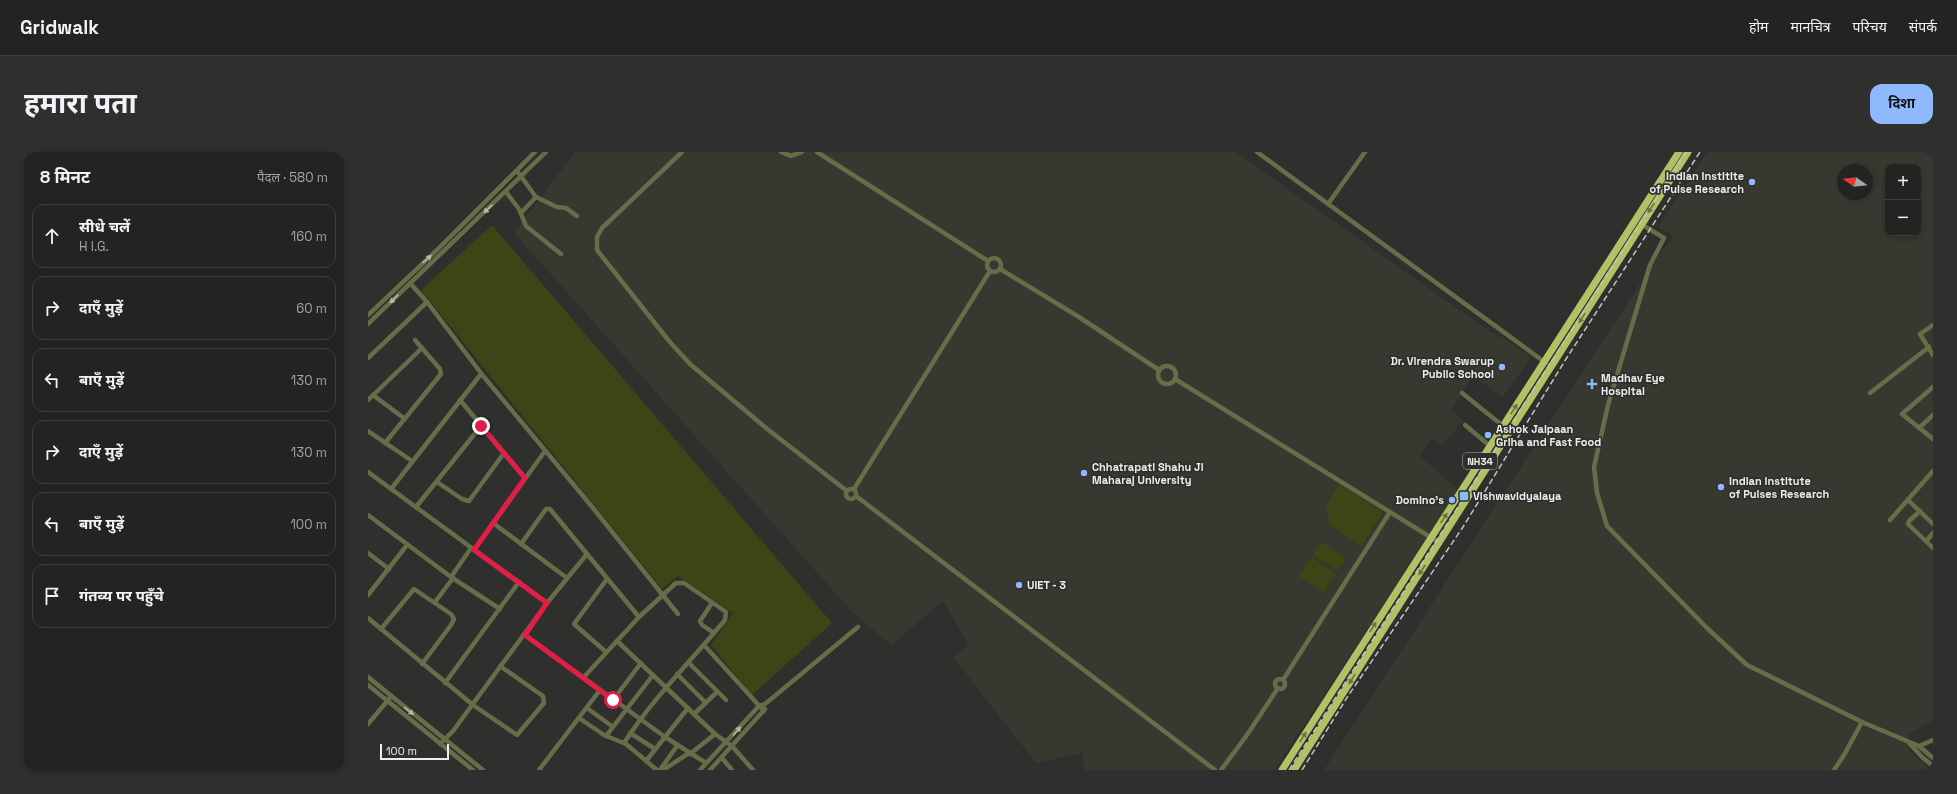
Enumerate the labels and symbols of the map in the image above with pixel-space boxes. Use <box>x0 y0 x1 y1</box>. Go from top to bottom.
north arrow <box>1837 164 1873 200</box>
place label: Indian Institite of Pulse Research <box>1649 169 1744 196</box>
marker: Indian Institite of Pulse Research <box>1747 177 1757 187</box>
one-way arrow <box>1647 203 1655 213</box>
one-way arrow <box>483 204 493 214</box>
one-way arrow <box>422 254 432 264</box>
one-way arrow <box>389 294 399 303</box>
one-way arrow <box>1579 313 1586 324</box>
place label: Dr. Virendra Swarup Public School <box>1390 354 1494 381</box>
marker: Dr. Virendra Swarup Public School <box>1497 362 1507 372</box>
place label: Madhav Eye Hospital <box>1601 371 1665 398</box>
marker: Madhav Eye Hospital <box>1586 378 1598 390</box>
one-way arrow <box>1510 404 1518 414</box>
route end <box>472 417 490 435</box>
place label: Ashok Jalpaan Griha and Fast Food <box>1496 422 1601 449</box>
marker: Ashok Jalpaan Griha and Fast Food <box>1483 430 1493 440</box>
road number: NH34 <box>1463 453 1497 469</box>
place label: Chhatrapati Shahu Ji Maharaj University <box>1092 460 1204 487</box>
marker: Chhatrapati Shahu Ji Maharaj University <box>1079 468 1089 478</box>
place label: Indian Institute of Pulses Research <box>1729 474 1830 501</box>
marker: Indian Institute of Pulses Research <box>1716 482 1726 492</box>
place label: Vishwavidyalaya <box>1473 489 1562 503</box>
marker: Vishwavidyalaya <box>1458 490 1470 502</box>
place label: Domino's <box>1395 493 1444 507</box>
marker: Domino's <box>1447 495 1457 505</box>
one-way arrow <box>1440 512 1447 524</box>
one-way arrow <box>1419 564 1426 576</box>
place label: UIET - 3 <box>1027 578 1066 592</box>
marker: UIET - 3 <box>1014 580 1024 590</box>
one-way arrow <box>1369 622 1377 632</box>
one-way arrow <box>1349 674 1356 685</box>
route start <box>604 691 622 709</box>
one-way arrow <box>404 706 415 715</box>
one-way arrow <box>732 726 741 737</box>
one-way arrow <box>1300 731 1307 743</box>
scale bar <box>380 742 449 761</box>

